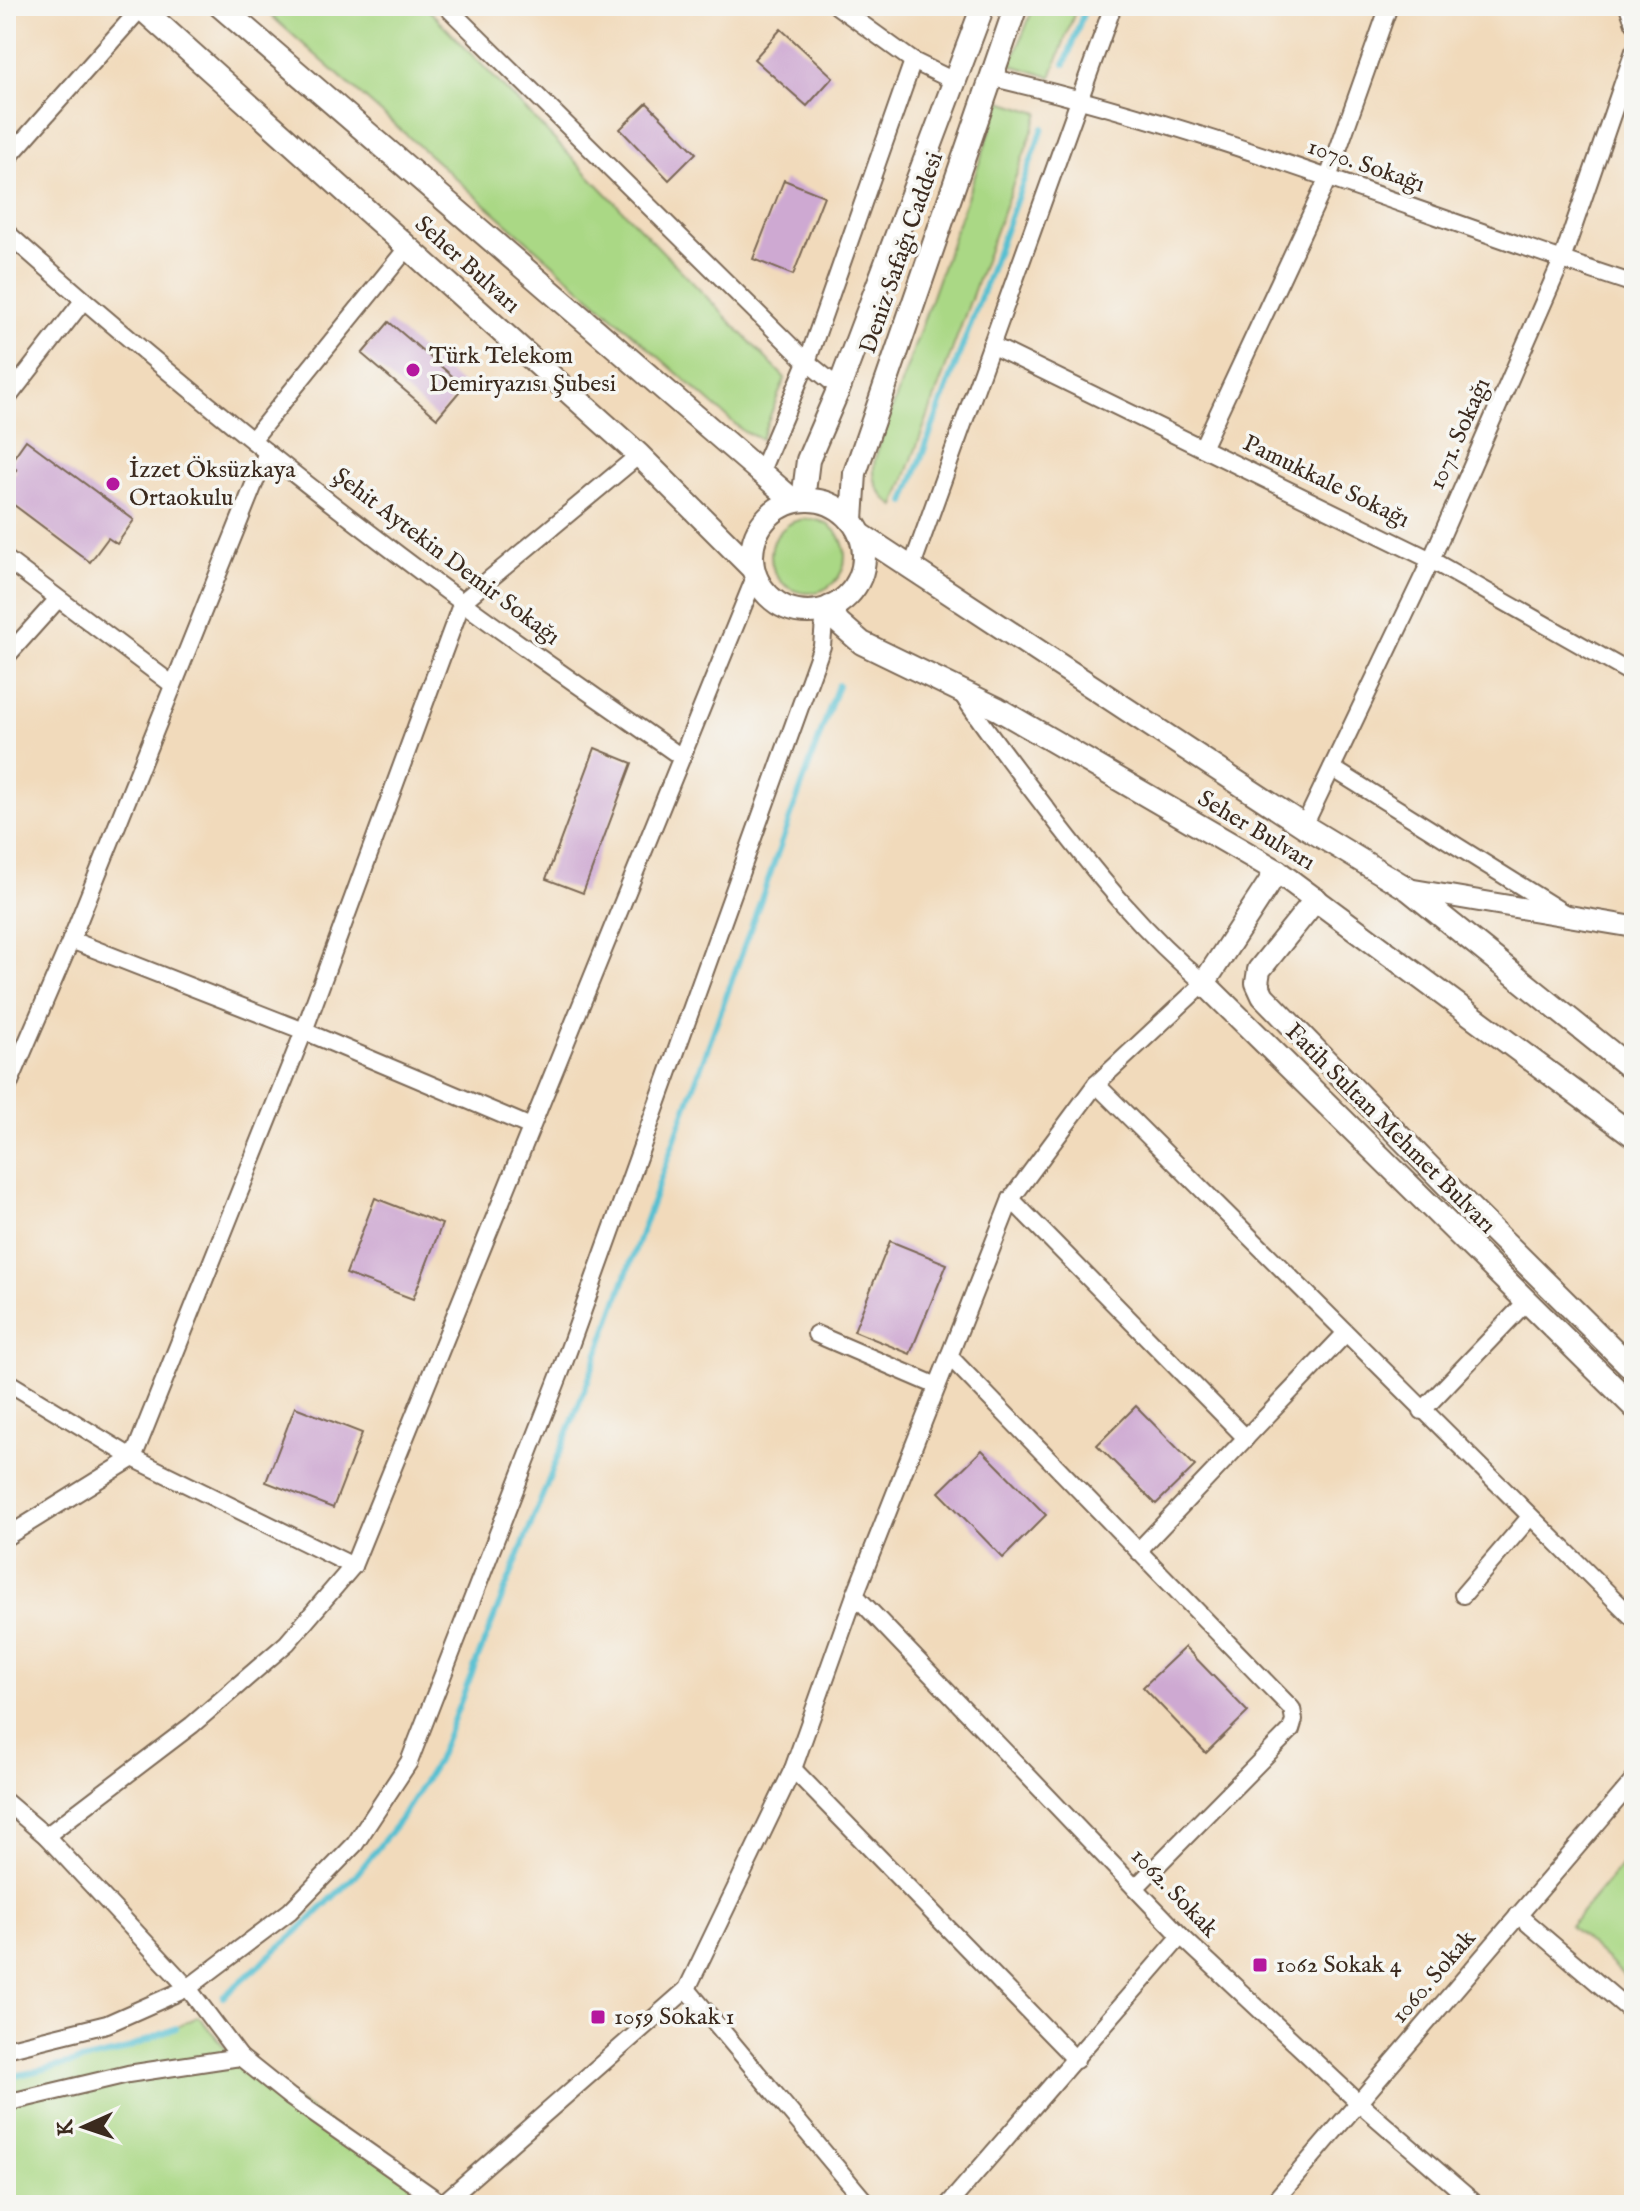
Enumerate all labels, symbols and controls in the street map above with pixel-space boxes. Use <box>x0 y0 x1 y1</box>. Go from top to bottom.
street label: 1070. Sokağı <box>1303 132 1429 200</box>
street label: Deniz Safağı Caddesi <box>853 148 951 358</box>
street label: Seher Bulvarı <box>408 209 526 321</box>
place label: Türk Telekom Demiryazısı Şubesi <box>429 341 616 400</box>
marker: Türk Telekom Demiryazısı Şubesi <box>404 361 422 379</box>
street label: 1071. Sokağı <box>1422 373 1498 495</box>
street label: Pamukkale Sokağı <box>1238 428 1414 536</box>
place label: İzzet Öksüzkaya Ortaokulu <box>129 455 296 514</box>
street label: Şehit Aytekin Demir Sokağı <box>326 461 566 653</box>
marker: İzzet Öksüzkaya Ortaokulu <box>104 475 122 493</box>
street label: Seher Bulvarı <box>1192 784 1320 878</box>
street label: Fatih Sultan Mehmet Bulvarı <box>1278 1017 1502 1241</box>
street label: 1062. Sokak <box>1123 1841 1225 1945</box>
street label: 1060. Sokak <box>1385 1924 1483 2030</box>
place label: 1062 Sokak 4 <box>1276 1950 1402 1981</box>
marker: 1062 Sokak 4 <box>1251 1956 1269 1974</box>
place label: 1059 Sokak 1 <box>614 2002 734 2033</box>
marker: 1059 Sokak 1 <box>589 2008 607 2026</box>
north arrow <box>44 2087 124 2167</box>
text: K <box>52 2118 80 2137</box>

